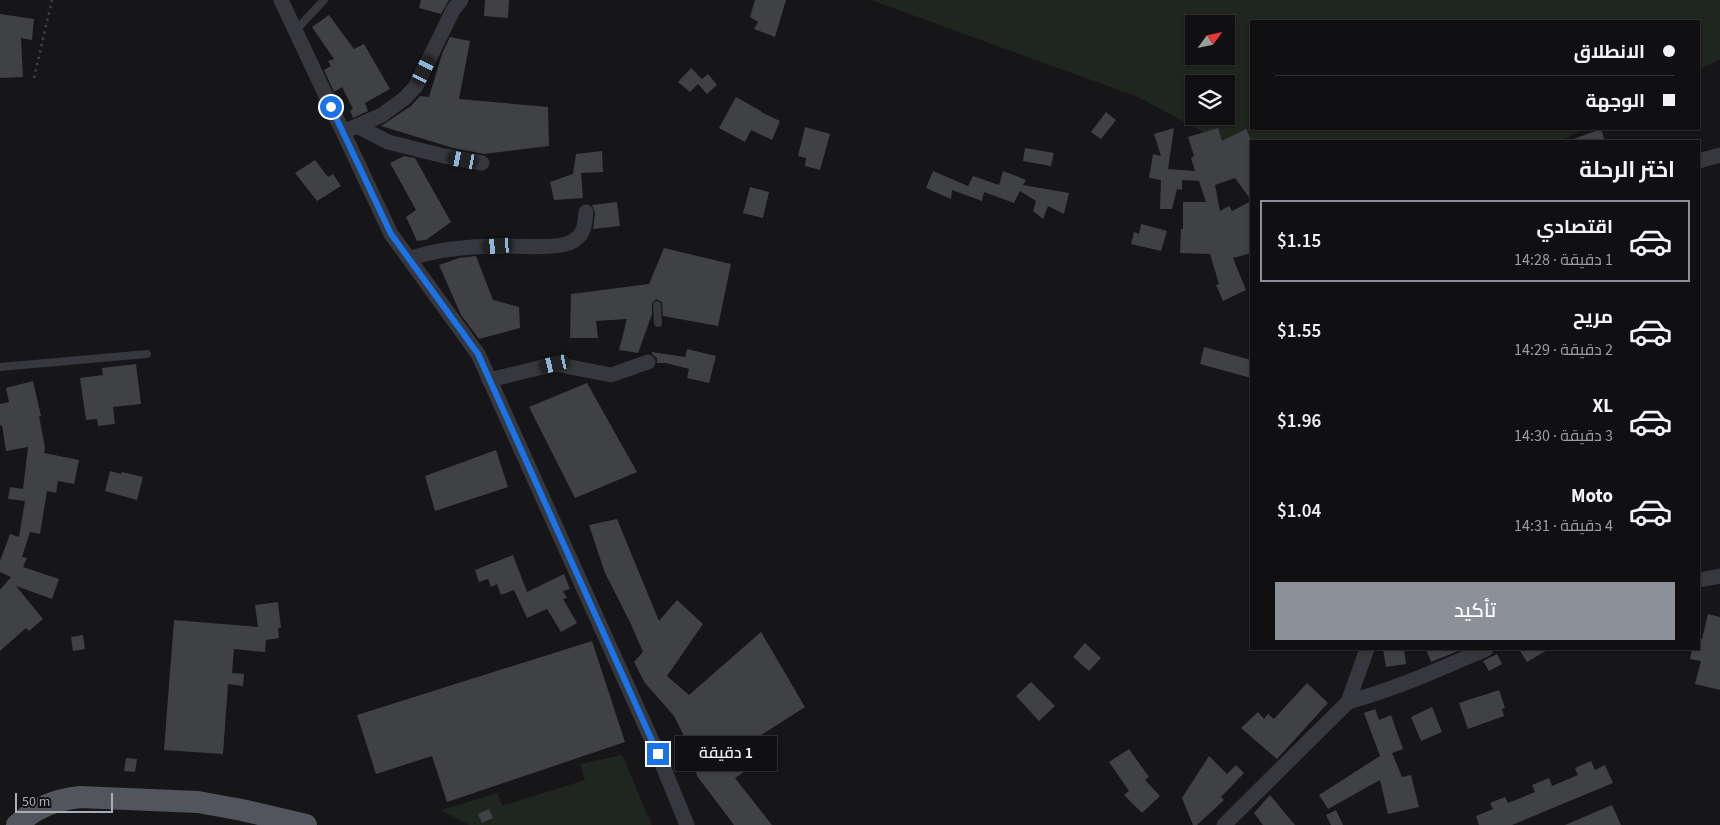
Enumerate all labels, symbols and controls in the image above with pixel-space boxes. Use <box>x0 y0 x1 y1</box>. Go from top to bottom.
north arrow <box>1185 15 1235 65</box>
map controls <box>1185 15 1235 125</box>
text: الانطلاق <box>1574 39 1645 66</box>
car <box>410 53 437 87</box>
button: layers <box>1185 75 1235 125</box>
text: الوجهة <box>1585 88 1645 115</box>
route start <box>320 96 342 118</box>
car <box>446 150 479 170</box>
text: اختر الرحلة <box>1579 154 1675 186</box>
text: اقتصادي <box>1537 214 1613 241</box>
icon: car <box>1628 219 1673 264</box>
text: $1.15 <box>1277 228 1321 255</box>
car <box>482 237 513 255</box>
text: 1 دقيقة · 14:28 <box>1514 249 1613 271</box>
text: مريح <box>1573 304 1613 331</box>
icon: car <box>1628 309 1673 354</box>
text: $1.55 <box>1277 318 1321 345</box>
text: 2 دقيقة · 14:29 <box>1514 339 1613 361</box>
car <box>538 353 571 375</box>
text: XL <box>1592 393 1613 420</box>
icon: car <box>1628 399 1673 444</box>
text: $1.96 <box>1277 408 1321 435</box>
text: 3 دقيقة · 14:30 <box>1514 425 1613 447</box>
text: Moto <box>1571 483 1613 510</box>
icon: car <box>1628 489 1673 534</box>
text: $1.04 <box>1277 498 1321 525</box>
text: 4 دقيقة · 14:31 <box>1514 515 1613 537</box>
button: تأكيد <box>1275 582 1675 640</box>
callout: 1 دقيقة <box>676 736 778 772</box>
text: 1 دقيقة <box>699 742 753 764</box>
route end <box>647 743 669 765</box>
scale bar <box>15 790 112 813</box>
text: 50 m <box>22 792 50 812</box>

